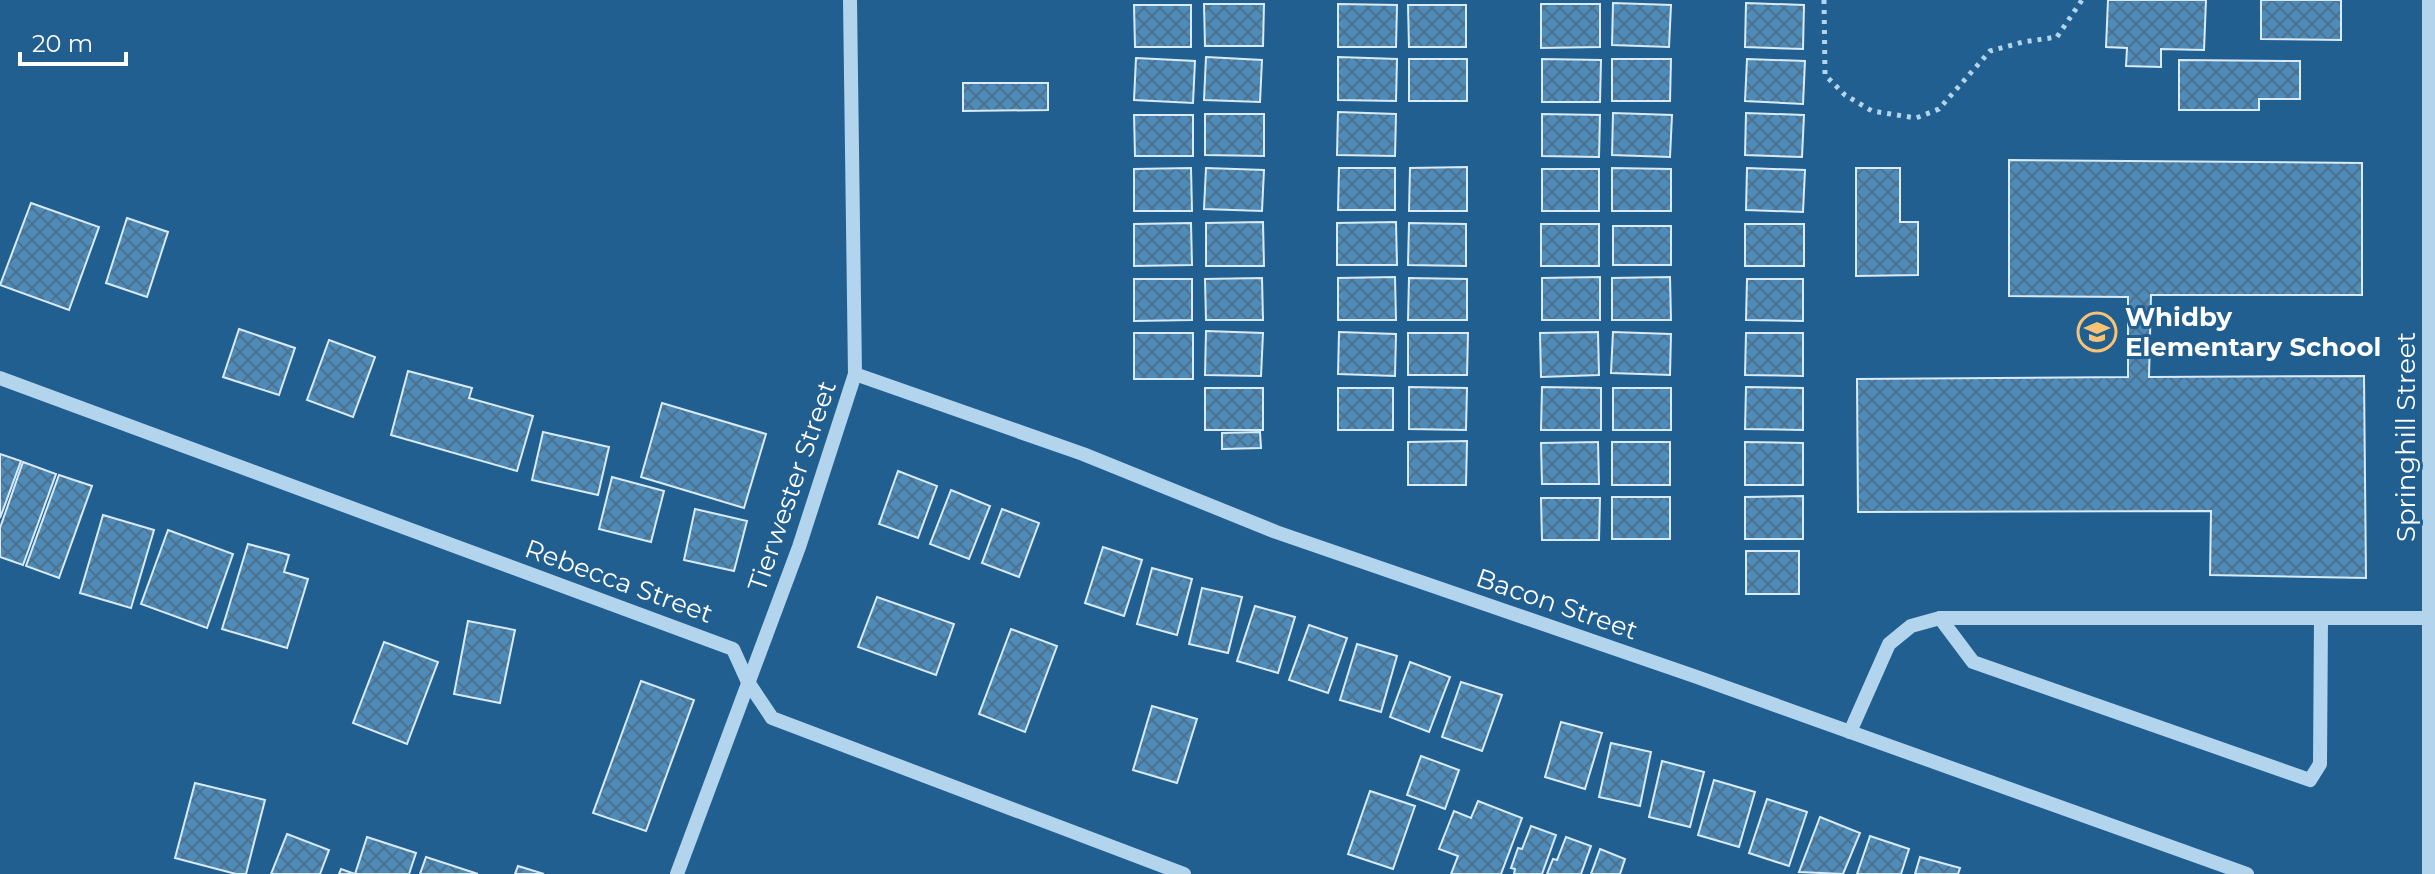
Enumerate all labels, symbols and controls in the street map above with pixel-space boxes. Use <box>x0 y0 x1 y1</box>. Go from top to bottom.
scale bar <box>20 16 126 66</box>
text: 20 m <box>32 29 93 58</box>
place label: Whidby Elementary School <box>2125 301 2381 363</box>
school or university icon: Whidby Elementary School <box>2076 311 2118 353</box>
street label: Springhill Street <box>2390 332 2422 542</box>
street label: Tierwester Street <box>741 376 843 596</box>
street label: Rebecca Street <box>521 532 717 630</box>
street label: Bacon Street <box>1472 561 1642 647</box>

